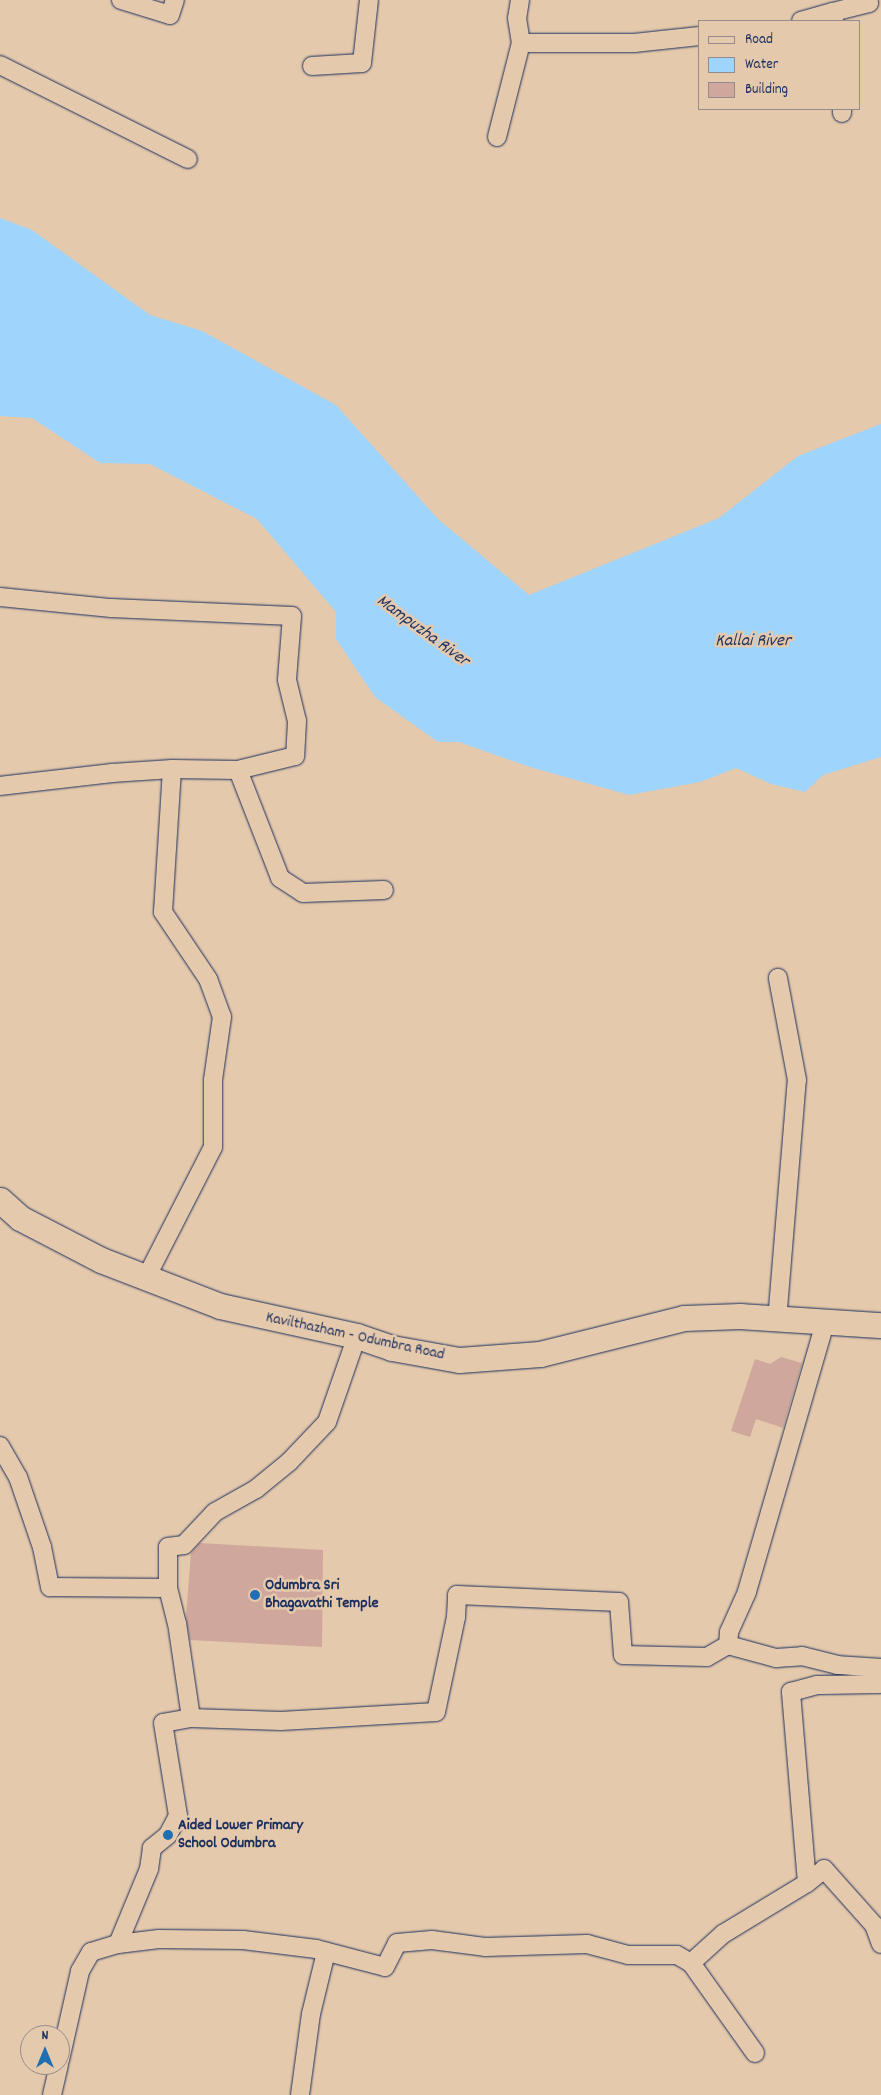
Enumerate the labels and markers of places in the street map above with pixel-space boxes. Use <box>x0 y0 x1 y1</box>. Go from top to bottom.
place label: Odumbra Sri Bhagavathi Temple <box>265 1576 379 1614</box>
marker: Odumbra Sri Bhagavathi Temple <box>249 1589 261 1601</box>
place label: Aided Lower Primary School Odumbra <box>178 1816 303 1854</box>
marker: Aided Lower Primary School Odumbra <box>162 1829 174 1841</box>

